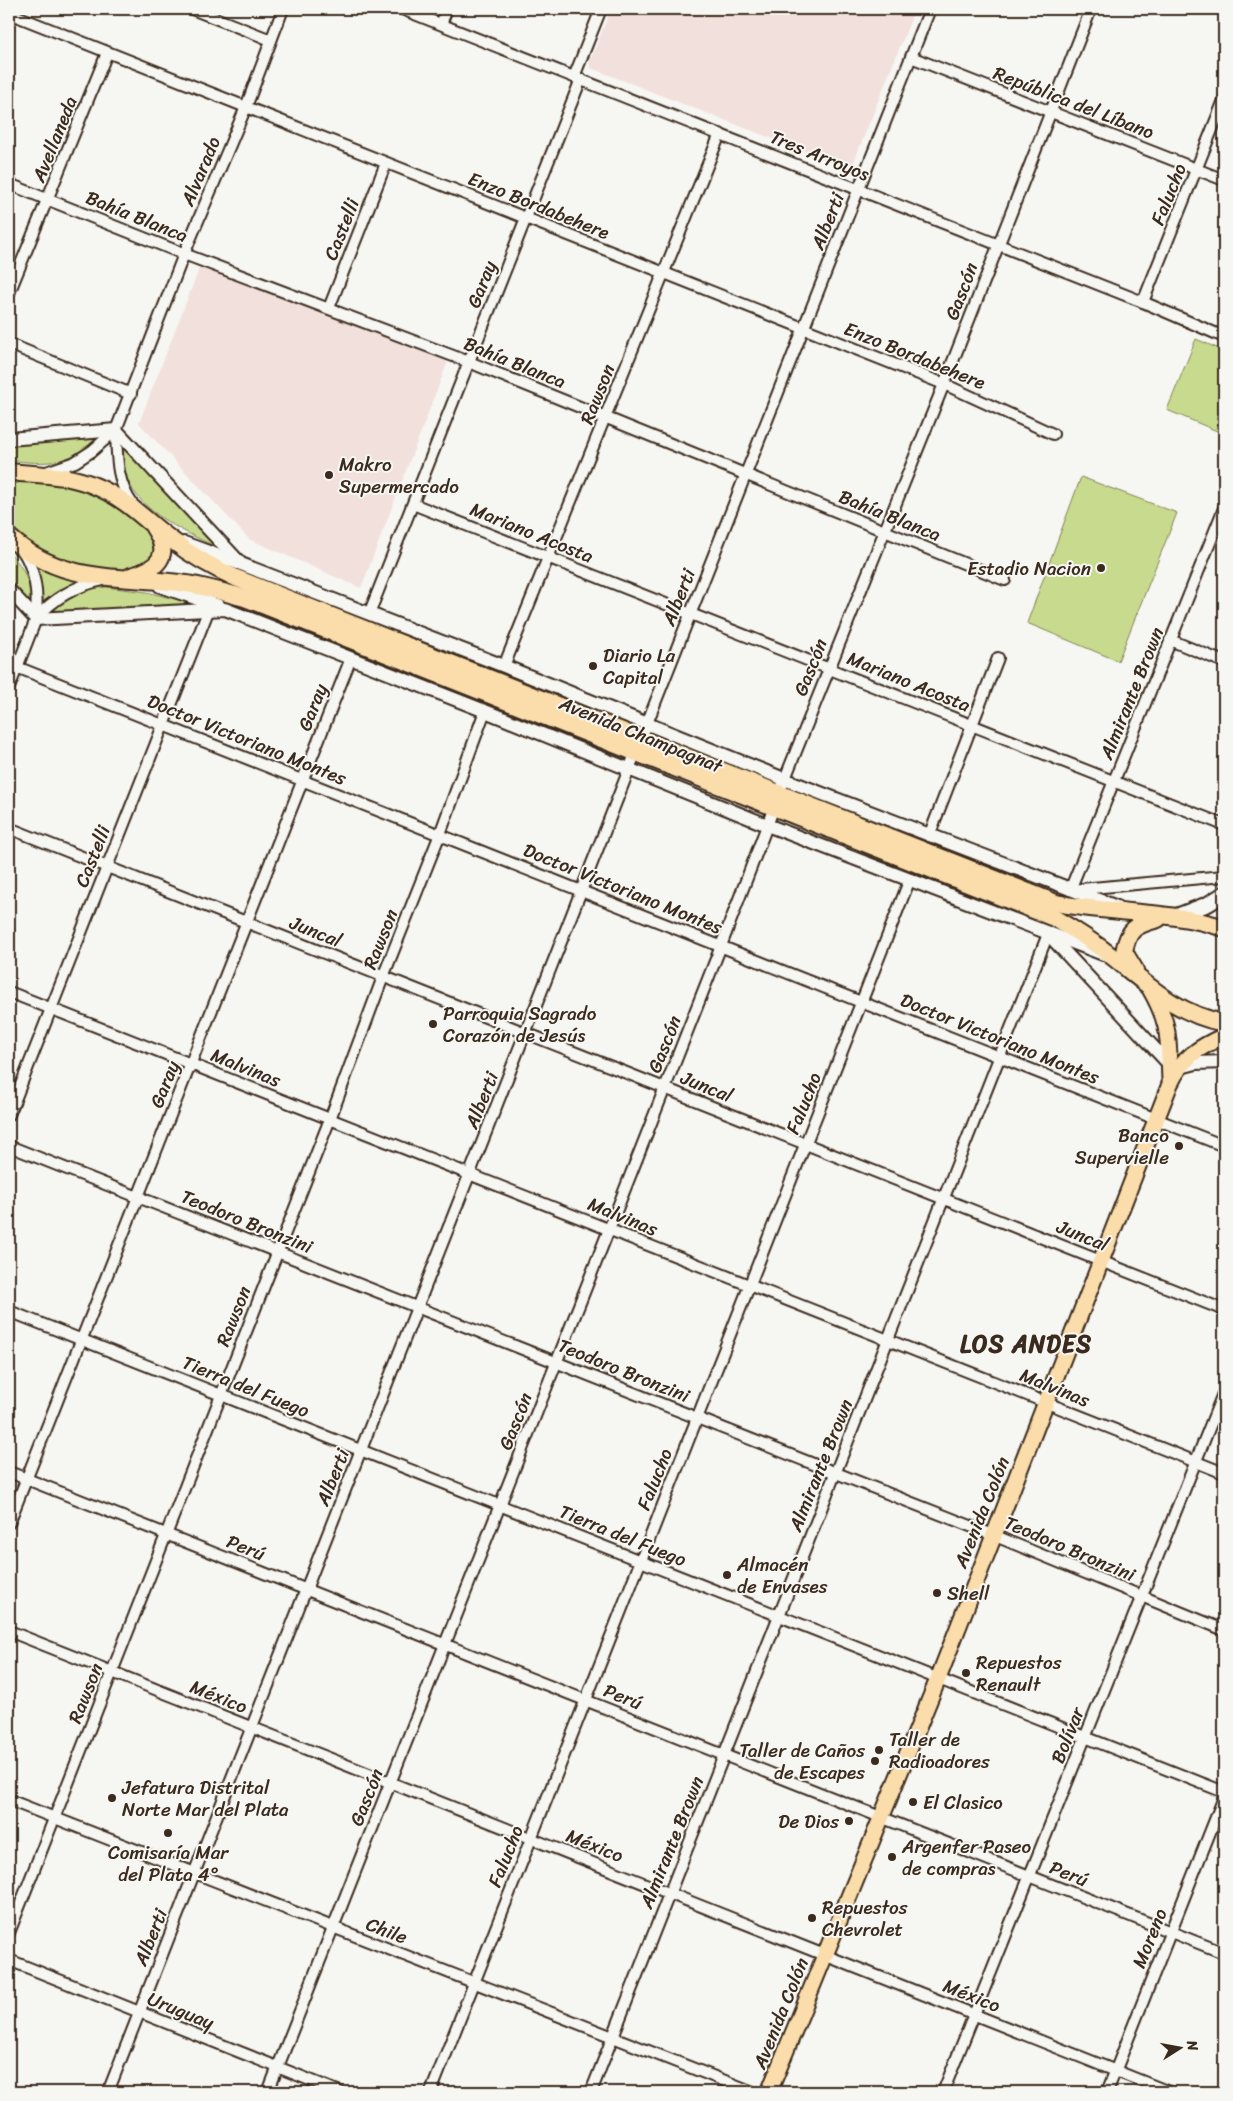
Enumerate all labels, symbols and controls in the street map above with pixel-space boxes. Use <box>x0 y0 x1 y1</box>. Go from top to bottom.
street label: República del Líbano <box>989 57 1159 148</box>
street label: Avellaneda <box>22 91 87 188</box>
street label: Tres Arroyos <box>765 121 875 190</box>
street label: Alvarado <box>171 131 230 212</box>
street label: Falucho <box>1141 158 1196 230</box>
street label: Enzo Bordabehere <box>463 162 615 249</box>
street label: Bahía Blanca <box>81 181 193 252</box>
street label: Alberti <box>801 187 854 256</box>
street label: Castelli <box>314 193 369 265</box>
street label: Garay <box>457 255 506 313</box>
street label: Gascón <box>935 257 988 325</box>
street label: Enzo Bordabehere <box>839 312 991 399</box>
street label: Bahía Blanca <box>459 327 571 398</box>
street label: Rawson <box>570 359 625 430</box>
place label: Makro Supermercado <box>339 448 459 503</box>
marker: Makro Supermercado <box>323 469 335 481</box>
street label: Bahía Blanca <box>834 480 946 551</box>
street label: Mariano Acosta <box>465 493 599 572</box>
place label: Estadio Nacion <box>967 552 1091 585</box>
marker: Estadio Nacion <box>1095 562 1107 574</box>
street label: Alberti <box>652 563 705 632</box>
street label: Almirante Brown <box>1089 622 1173 765</box>
street label: Gascón <box>784 633 837 701</box>
place label: Diario La Capital <box>603 639 676 694</box>
street label: Mariano Acosta <box>842 642 976 721</box>
marker: Diario La Capital <box>587 660 599 672</box>
street label: Garay <box>288 678 337 736</box>
street label: Doctor Victoriano Montes <box>142 684 352 795</box>
street label: Avenida Champagnat <box>553 686 729 783</box>
street label: Castelli <box>65 820 120 892</box>
street label: Doctor Victoriano Montes <box>518 833 728 944</box>
street label: Rawson <box>353 904 408 975</box>
street label: Juncal <box>284 906 347 957</box>
street label: Doctor Victoriano Montes <box>895 983 1105 1094</box>
place label: Parroquia Sagrado Corazón de Jesús <box>443 997 597 1052</box>
street label: Gascón <box>638 1010 691 1078</box>
marker: Parroquia Sagrado Corazón de Jesús <box>427 1018 439 1030</box>
street label: Malvinas <box>206 1038 286 1097</box>
street label: Garay <box>140 1055 189 1113</box>
street label: Juncal <box>675 1061 738 1112</box>
street label: Alberti <box>455 1066 508 1135</box>
street label: Falucho <box>776 1067 831 1139</box>
place label: Banco Supervielle <box>1075 1119 1169 1174</box>
marker: Banco Supervielle <box>1173 1140 1185 1152</box>
street label: Teodoro Bronzini <box>176 1180 318 1263</box>
street label: Malvinas <box>583 1187 663 1246</box>
street label: Juncal <box>1051 1210 1114 1261</box>
street label: Rawson <box>206 1281 261 1352</box>
district label: LOS ANDES <box>960 1323 1092 1365</box>
street label: Teodoro Bronzini <box>553 1329 695 1412</box>
street label: Tierra del Fuego <box>177 1346 315 1427</box>
street label: Malvinas <box>1015 1358 1095 1417</box>
street label: Gascón <box>489 1387 542 1455</box>
street label: Almirante Brown <box>778 1394 862 1537</box>
street label: Alberti <box>306 1443 359 1512</box>
street label: Falucho <box>627 1443 682 1515</box>
street label: Avenida Colón <box>944 1451 1019 1574</box>
street label: Tierra del Fuego <box>554 1495 692 1576</box>
street label: Teodoro Bronzini <box>999 1506 1141 1591</box>
street label: Perú <box>221 1525 271 1570</box>
place label: Almacén de Envases <box>736 1548 828 1603</box>
marker: Almacén de Envases <box>721 1569 733 1581</box>
place label: Shell <box>947 1577 990 1610</box>
marker: Shell <box>931 1587 943 1599</box>
place label: Repuestos Renault <box>976 1646 1062 1701</box>
street label: Rawson <box>58 1658 113 1729</box>
marker: Repuestos Renault <box>960 1667 972 1679</box>
street label: México <box>185 1670 253 1723</box>
street label: Perú <box>598 1674 648 1719</box>
street label: Bolívar <box>1041 1701 1094 1768</box>
place label: Taller de Radioadores <box>889 1723 990 1778</box>
place label: Taller de Caños de Escapes <box>739 1734 865 1789</box>
marker: Taller de Radioadores <box>873 1744 885 1756</box>
marker: Taller de Caños de Escapes <box>869 1755 881 1767</box>
street label: Gascón <box>340 1763 393 1831</box>
place label: Jefatura Distrital Norte Mar del Plata <box>121 1771 289 1826</box>
street label: Almirante Brown <box>629 1771 713 1914</box>
place label: El Clasico <box>923 1786 1003 1819</box>
marker: Jefatura Distrital Norte Mar del Plata <box>106 1792 118 1804</box>
marker: El Clasico <box>907 1796 919 1808</box>
place label: De Dios <box>778 1805 839 1838</box>
marker: De Dios <box>843 1815 855 1827</box>
street label: México <box>561 1819 629 1872</box>
street label: Falucho <box>478 1820 533 1892</box>
marker: Comisaría Mar del Plata 4° <box>162 1827 174 1839</box>
place label: Argenfer Paseo de compras <box>901 1830 1031 1885</box>
place label: Comisaría Mar del Plata 4° <box>108 1836 229 1891</box>
marker: Argenfer Paseo de compras <box>886 1851 898 1863</box>
street label: Perú <box>1044 1851 1094 1896</box>
place label: Repuestos Chevrolet <box>822 1891 908 1946</box>
street label: Alberti <box>124 1903 177 1972</box>
street label: Moreno <box>1122 1903 1176 1973</box>
street label: Chile <box>361 1907 413 1954</box>
marker: Repuestos Chevrolet <box>806 1912 818 1924</box>
street label: Avenida Colón <box>743 1952 818 2075</box>
street label: México <box>938 1969 1006 2022</box>
street label: Uruguay <box>142 1982 220 2039</box>
north arrow <box>1156 2024 1206 2074</box>
text: N <box>1179 2037 1206 2053</box>

